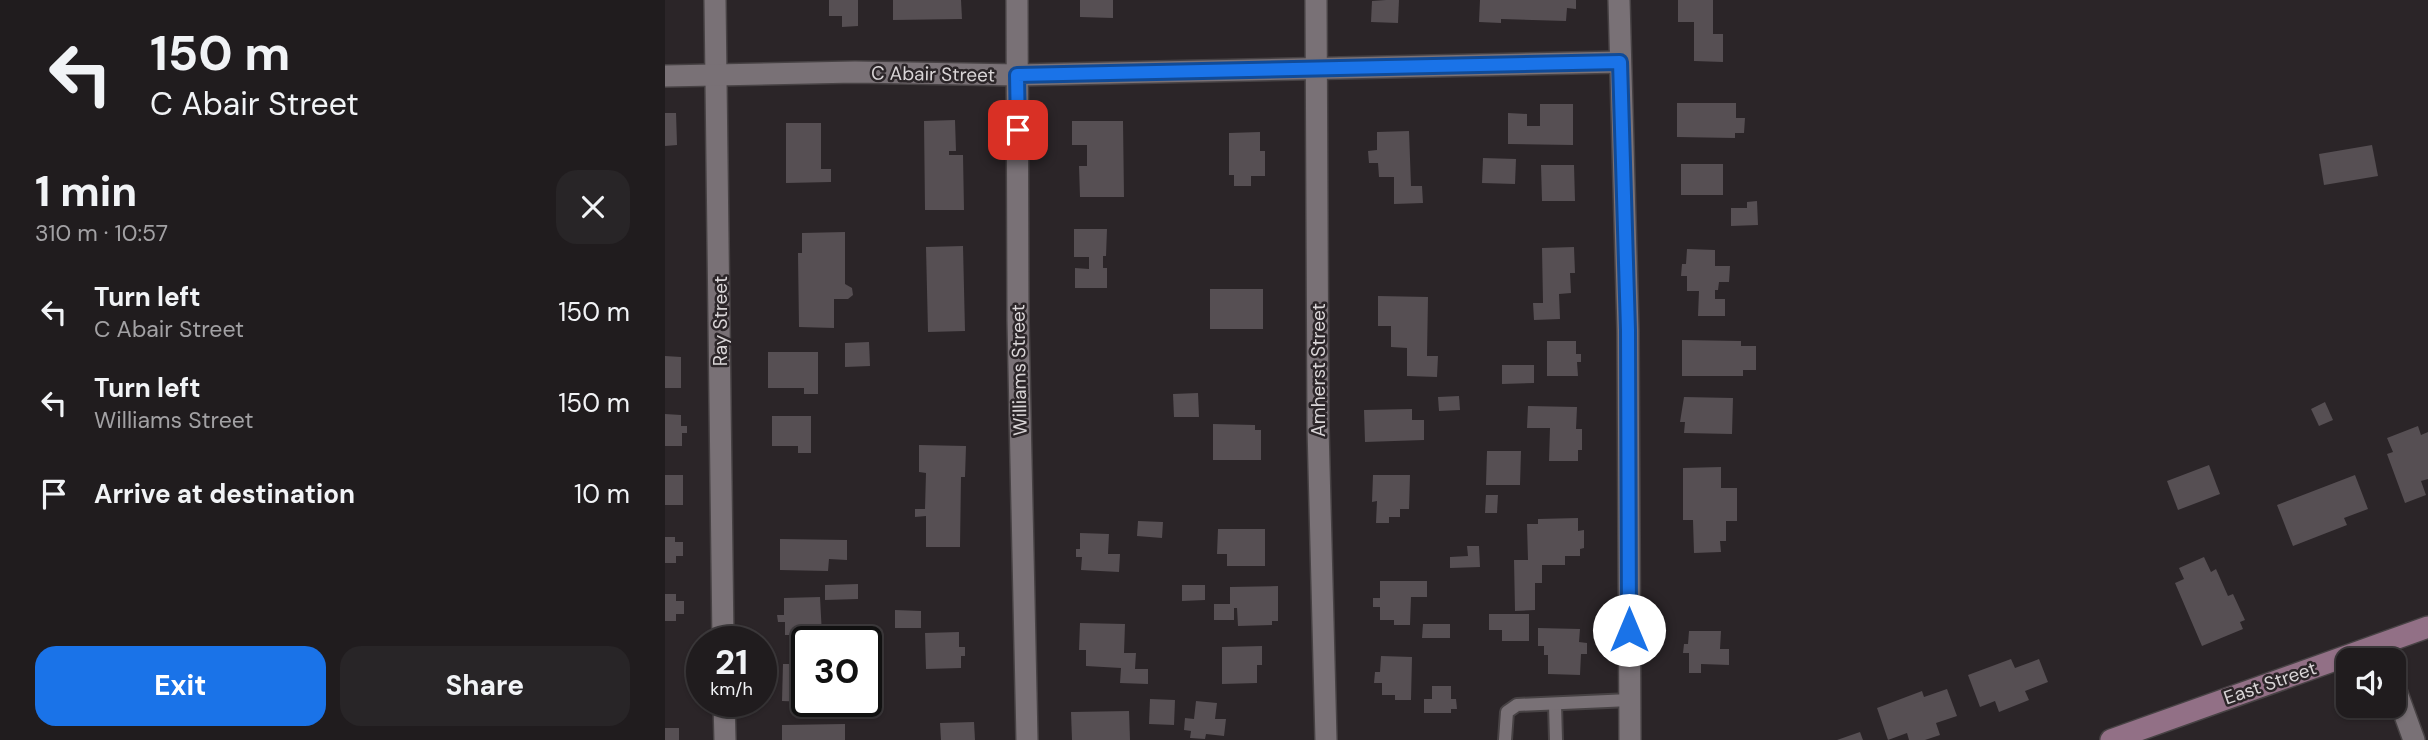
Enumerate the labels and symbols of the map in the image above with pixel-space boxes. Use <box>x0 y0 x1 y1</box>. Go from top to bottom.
street label: C Abair Street <box>871 60 995 88</box>
pin <box>988 100 1048 160</box>
street label: Ray Street <box>708 276 733 366</box>
street label: Amherst Street <box>1306 303 1331 437</box>
street label: Williams Street <box>1005 304 1033 436</box>
position arrow <box>1592 593 1666 667</box>
speed limit sign: 30 <box>791 626 882 717</box>
street label: East Street <box>2220 655 2320 711</box>

